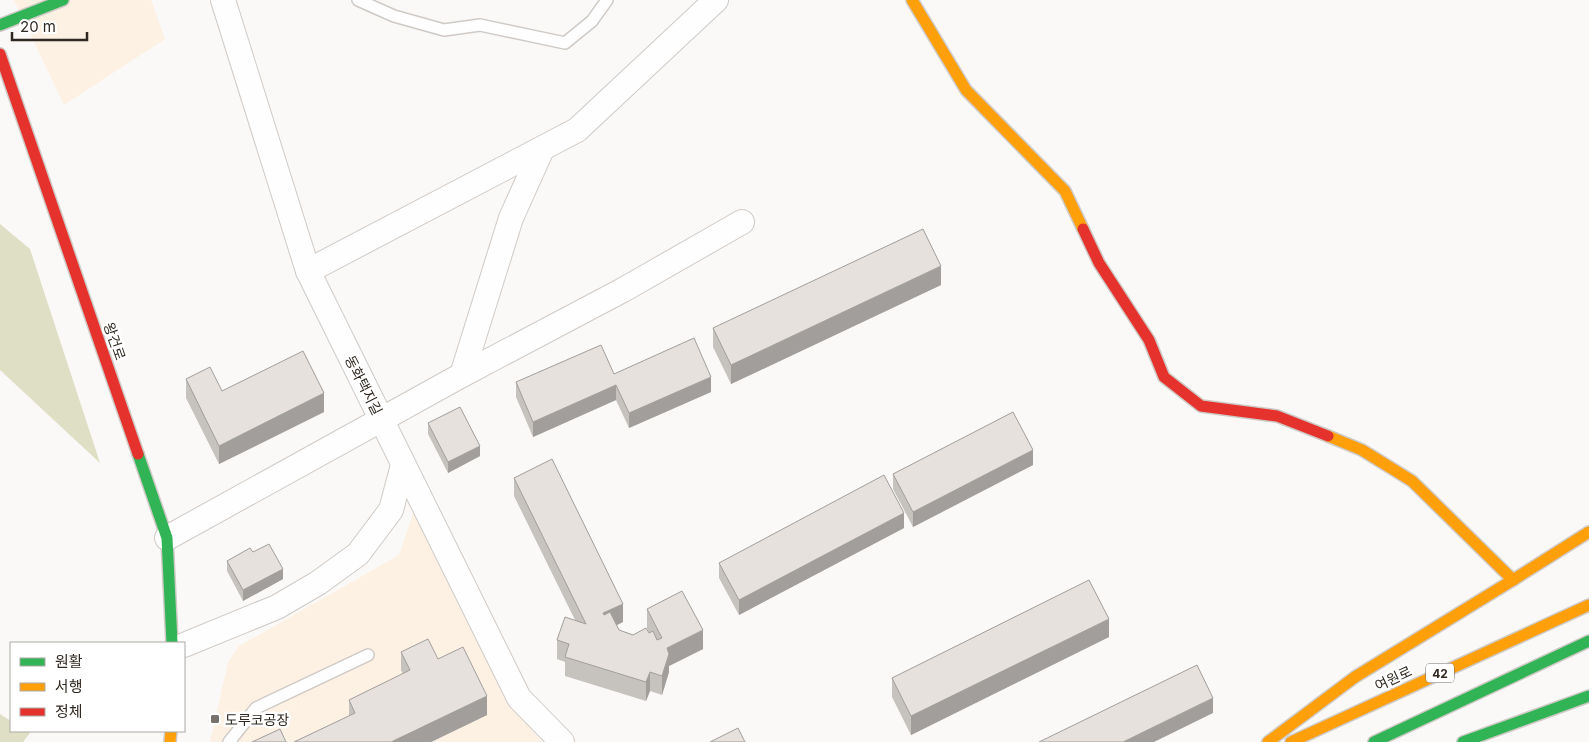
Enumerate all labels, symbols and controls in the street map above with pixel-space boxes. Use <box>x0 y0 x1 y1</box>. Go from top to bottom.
scale bar <box>12 10 88 42</box>
text: 20 m <box>20 17 56 36</box>
street label: 왕건로 <box>101 320 129 362</box>
street label: 동화택지길 <box>342 352 386 418</box>
legend <box>10 642 185 732</box>
text: 원활 <box>55 652 83 671</box>
street label: 여원로 <box>1372 662 1414 694</box>
road number: 42 <box>1426 664 1454 682</box>
text: 서행 <box>55 677 83 696</box>
text: 정체 <box>55 702 83 721</box>
place label: 도루코공장 <box>225 711 290 728</box>
marker: 도루코공장 <box>209 713 221 725</box>

